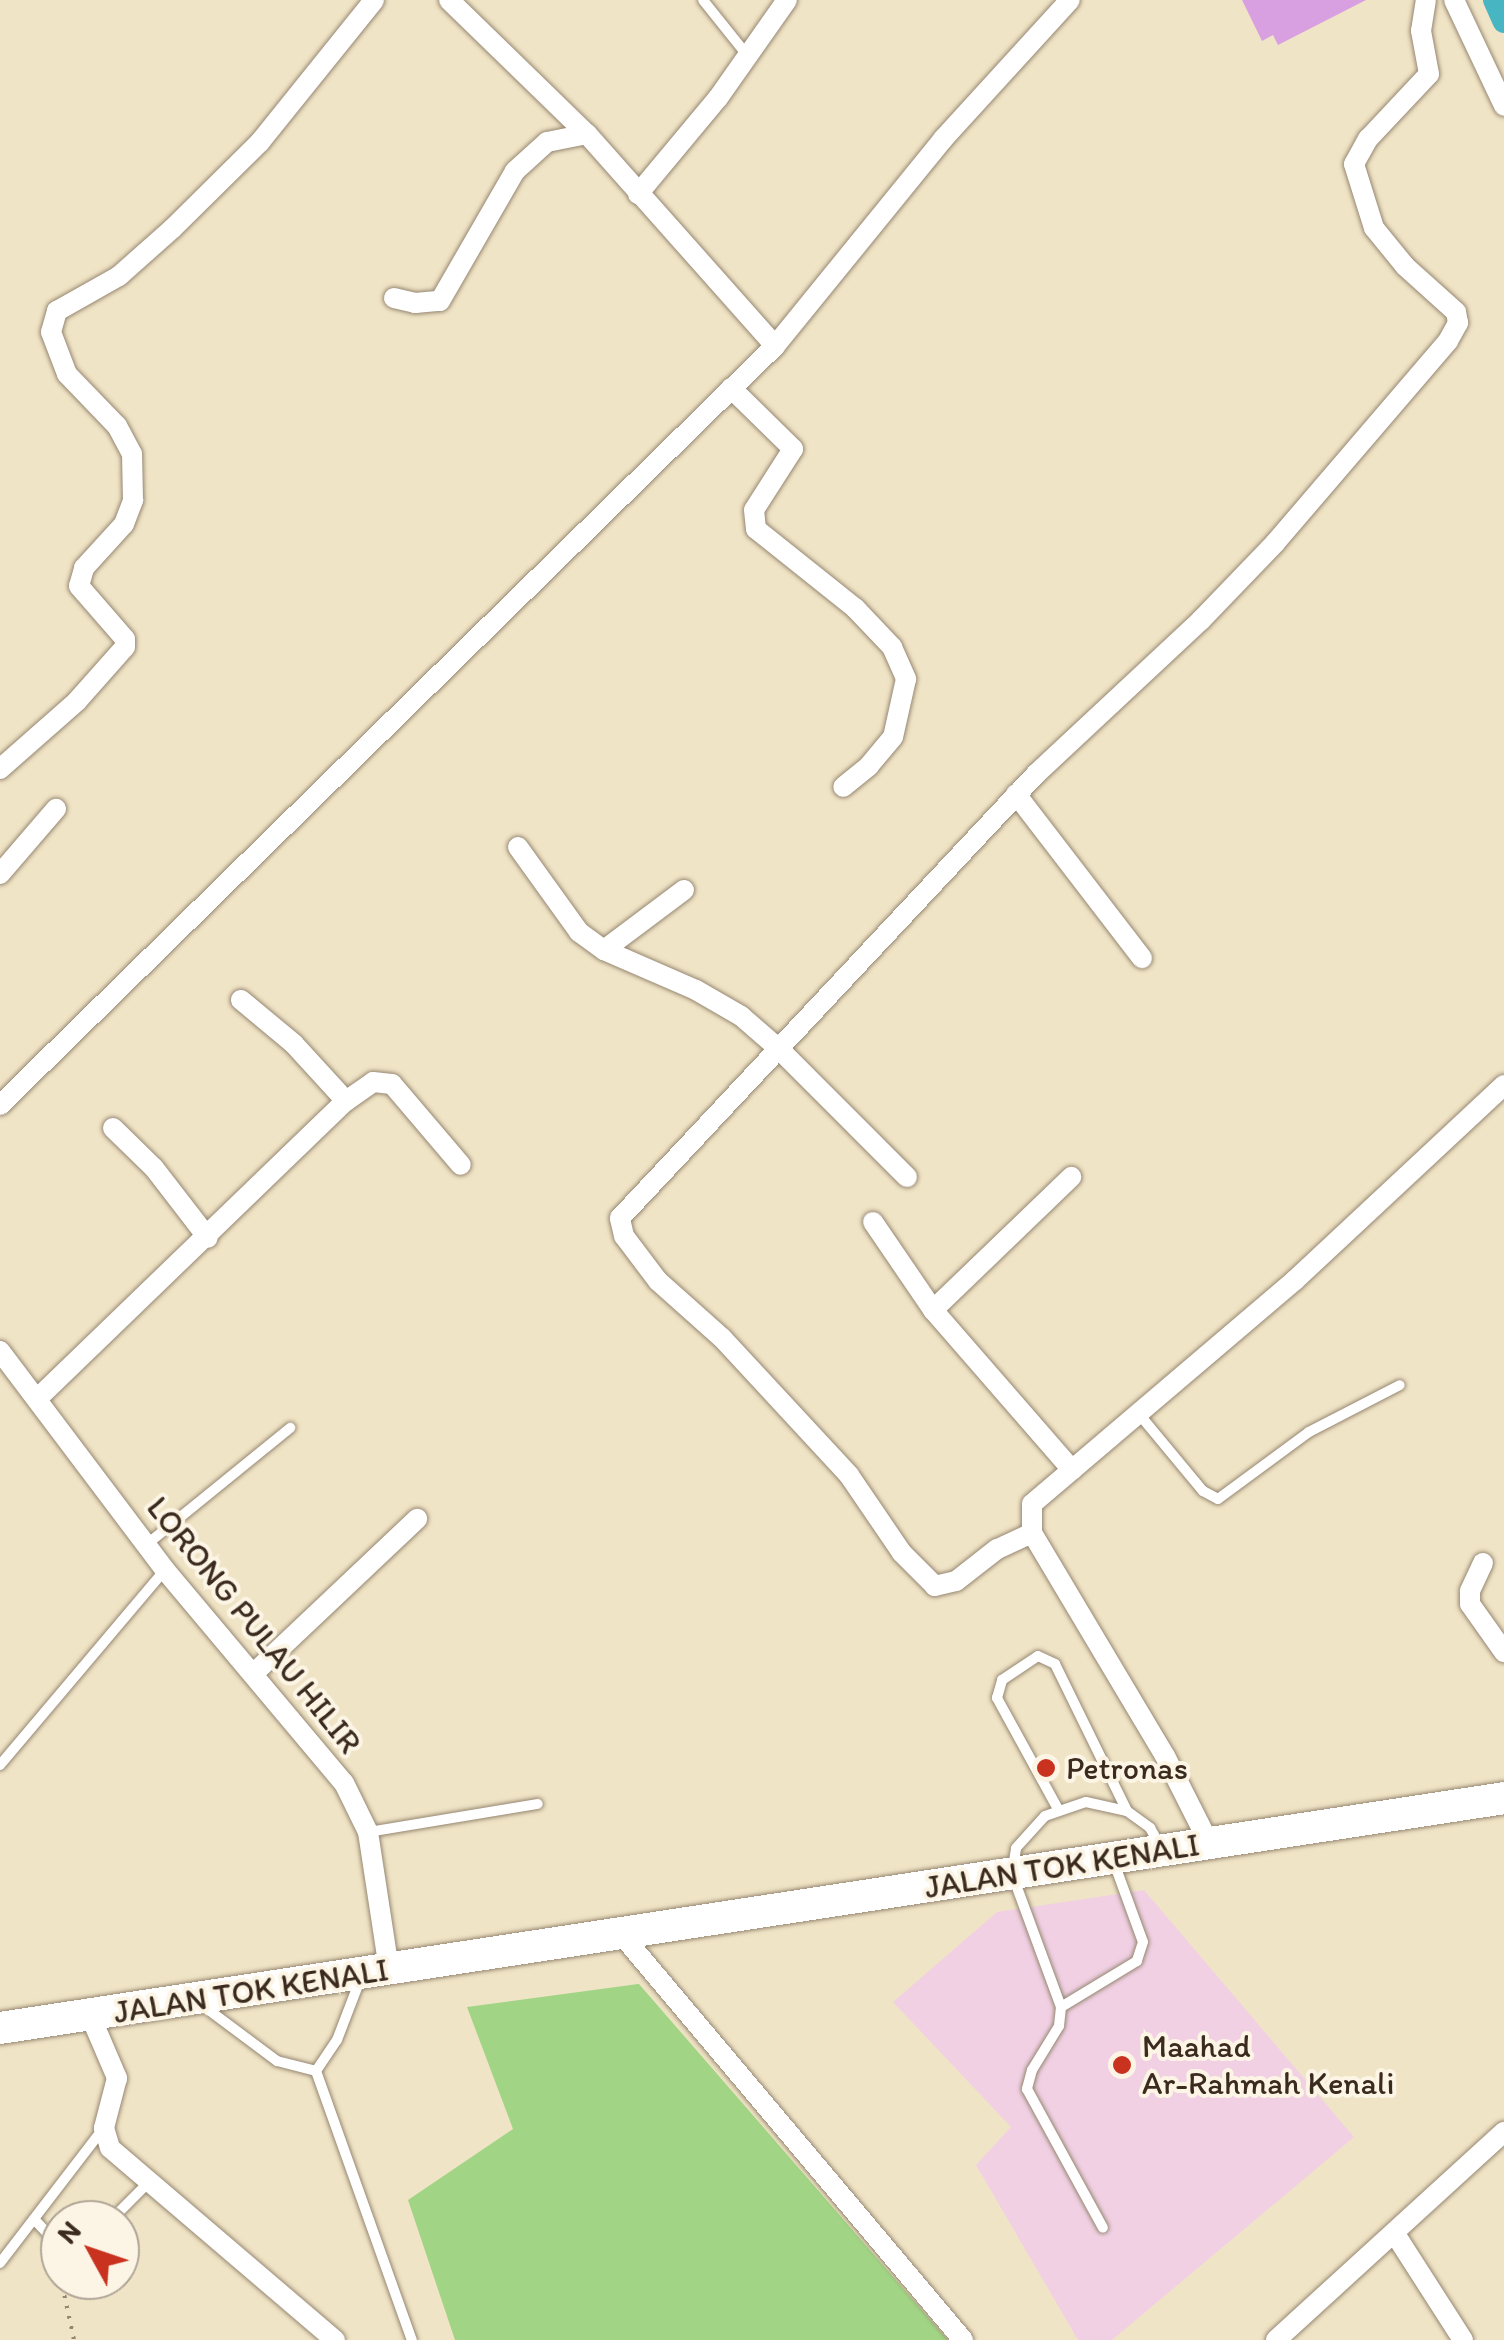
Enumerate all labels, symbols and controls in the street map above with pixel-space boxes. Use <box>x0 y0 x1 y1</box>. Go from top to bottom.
street label: LORONG PULAU HILIR <box>140 1490 368 1760</box>
place label: Petronas <box>1066 1749 1188 1787</box>
marker: Petronas <box>1035 1757 1057 1779</box>
street label: JALAN TOK KENALI <box>922 1825 1202 1907</box>
street label: JALAN TOK KENALI <box>111 1950 391 2032</box>
place label: Maahad Ar-Rahmah Kenali <box>1142 2028 1394 2103</box>
marker: Maahad Ar-Rahmah Kenali <box>1111 2054 1133 2076</box>
north arrow <box>40 2200 140 2300</box>
text: N <box>49 2214 88 2250</box>

